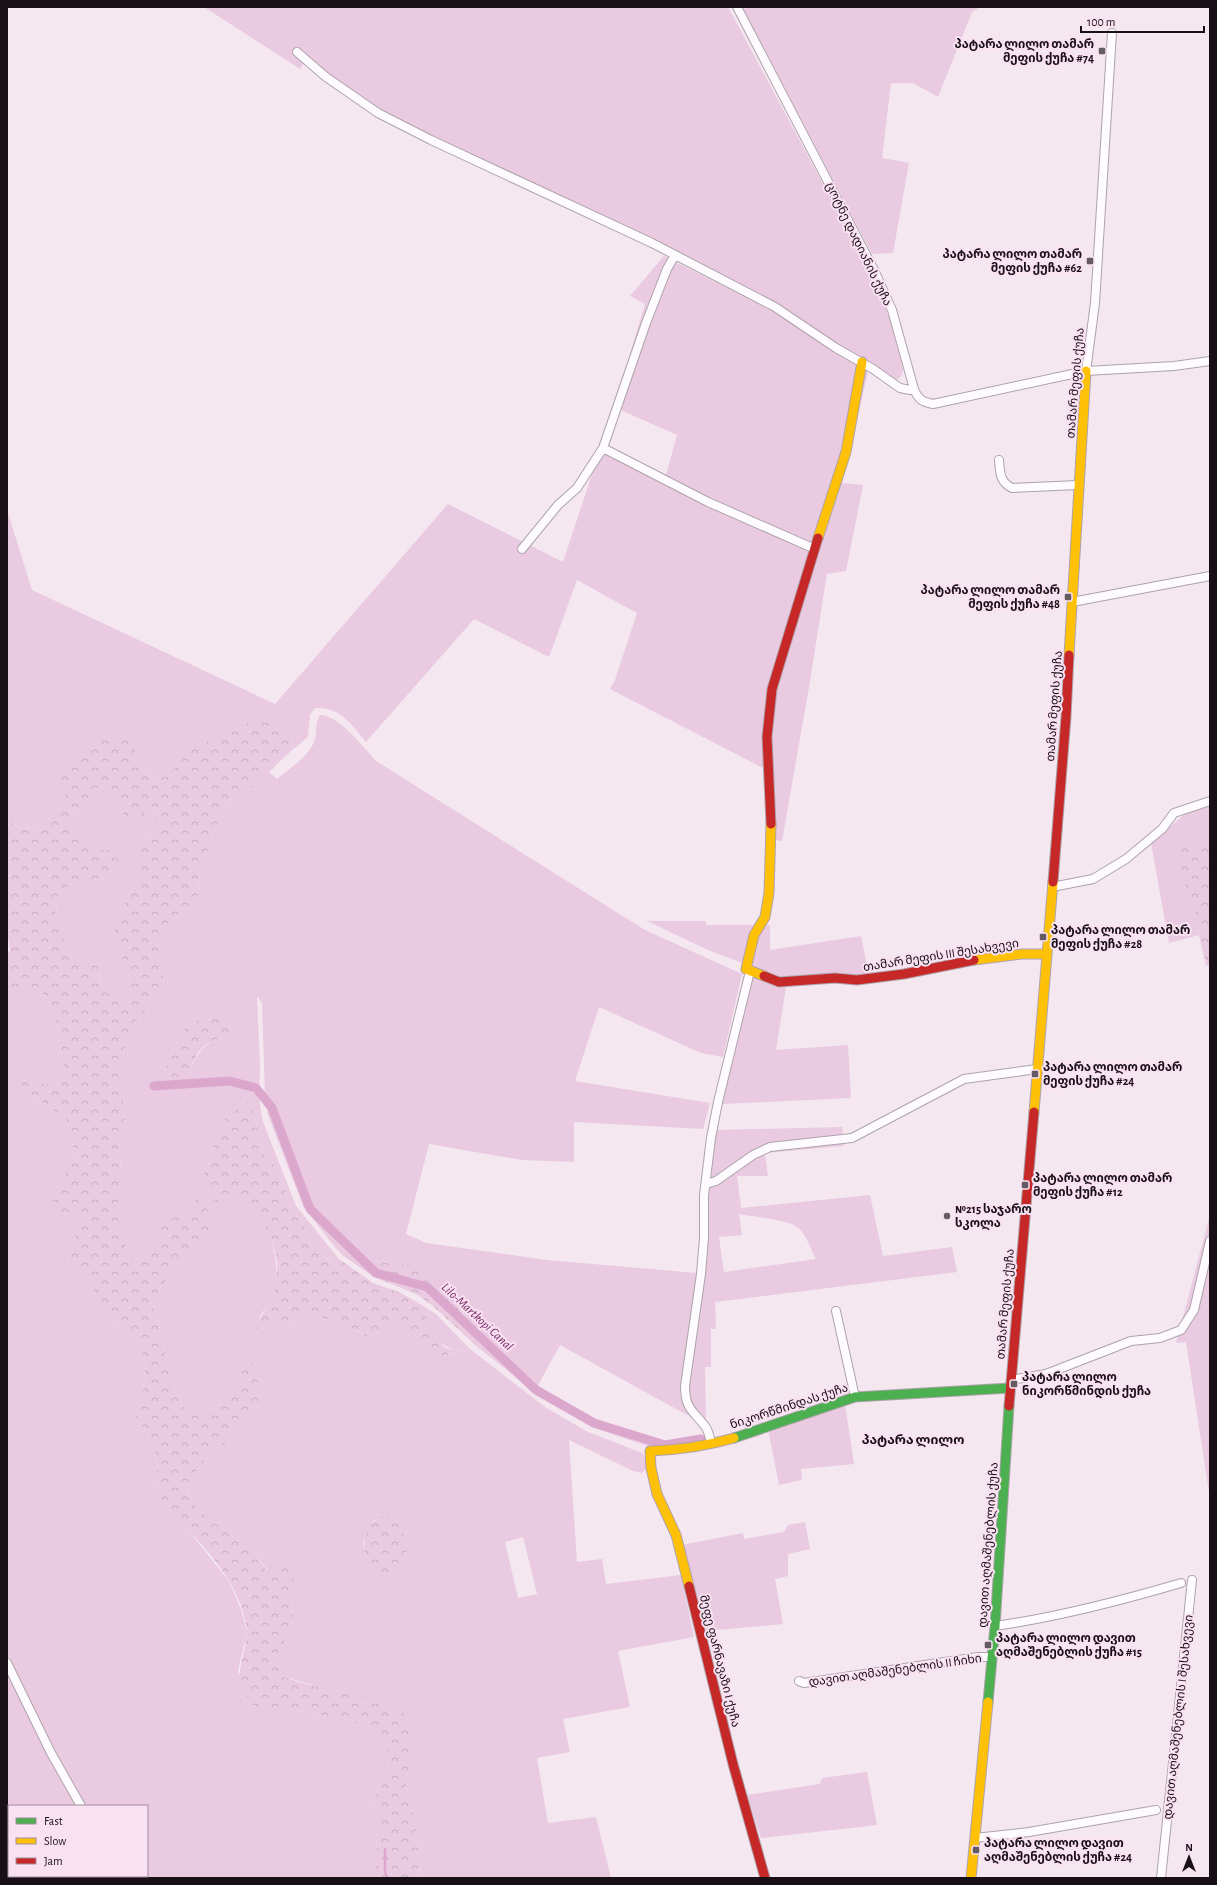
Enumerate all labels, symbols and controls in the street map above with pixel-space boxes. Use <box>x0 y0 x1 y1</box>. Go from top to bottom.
scale bar <box>1081 8 1204 34</box>
text: 100 m <box>1087 16 1115 28</box>
place label: პატარა ლილო თამარ მეფის ქუჩა #74 <box>955 38 1094 65</box>
marker: პატარა ლილო თამარ მეფის ქუჩა #74 <box>1097 46 1107 56</box>
street label: ცოტნე დადიანის ქუჩა <box>822 180 894 308</box>
place label: პატარა ლილო თამარ მეფის ქუჩა #62 <box>943 248 1082 275</box>
marker: პატარა ლილო თამარ მეფის ქუჩა #62 <box>1085 256 1095 266</box>
street label: თამარ მეფის ქუჩა <box>1064 327 1087 439</box>
place label: პატარა ლილო თამარ მეფის ქუჩა #48 <box>921 584 1060 611</box>
marker: პატარა ლილო თამარ მეფის ქუჩა #48 <box>1063 592 1073 602</box>
street label: თამარ მეფის ქუჩა <box>1044 650 1065 762</box>
place label: პატარა ლილო თამარ მეფის ქუჩა #28 <box>1051 924 1190 951</box>
marker: პატარა ლილო თამარ მეფის ქუჩა #28 <box>1038 932 1048 942</box>
street label: თამარ მეფის III შესახვევი <box>862 937 1020 974</box>
place label: პატარა ლილო თამარ მეფის ქუჩა #24 <box>1043 1061 1182 1088</box>
marker: პატარა ლილო თამარ მეფის ქუჩა #24 <box>1030 1069 1040 1079</box>
place label: პატარა ლილო თამარ მეფის ქუჩა #12 <box>1033 1172 1172 1199</box>
marker: პატარა ლილო თამარ მეფის ქუჩა #12 <box>1020 1180 1030 1190</box>
place label: №215 საჯარო სკოლა <box>955 1203 1032 1231</box>
marker: №215 საჯარო სკოლა <box>942 1211 952 1221</box>
street label: თამარ მეფის ქუჩა <box>994 1248 1017 1360</box>
water label: Lilo-Martkopi Canal <box>439 1281 515 1353</box>
place label: პატარა ლილო ნიკორწმინდის ქუჩა <box>1022 1371 1151 1399</box>
marker: პატარა ლილო ნიკორწმინდის ქუჩა <box>1009 1379 1019 1389</box>
street label: ნიკორწმინდას ქუჩა <box>728 1381 850 1433</box>
district label: პატარა ლილო <box>862 1434 964 1448</box>
street label: დავით აღმაშენებლის ქუჩა <box>976 1462 1002 1628</box>
street label: მეფე ფარნავაზი I ქუჩა <box>697 1594 742 1729</box>
street label: დავით აღმაშენებლის I შესახვევი <box>1161 1614 1197 1820</box>
place label: პატარა ლილო დავით აღმაშენებლის ქუჩა #15 <box>996 1632 1142 1660</box>
marker: პატარა ლილო დავით აღმაშენებლის ქუჩა #15 <box>983 1640 993 1650</box>
street label: დავით აღმაშენებლის II ჩიხი <box>808 1652 983 1690</box>
legend <box>8 1805 148 1877</box>
text: Fast <box>44 1815 63 1827</box>
text: Slow <box>44 1835 66 1847</box>
place label: პატარა ლილო დავით აღმაშენებლის ქუჩა #24 <box>984 1837 1132 1865</box>
north arrow <box>1169 1837 1209 1877</box>
text: N <box>1185 1842 1193 1853</box>
marker: პატარა ლილო დავით აღმაშენებლის ქუჩა #24 <box>971 1845 981 1855</box>
text: Jam <box>44 1855 63 1867</box>

